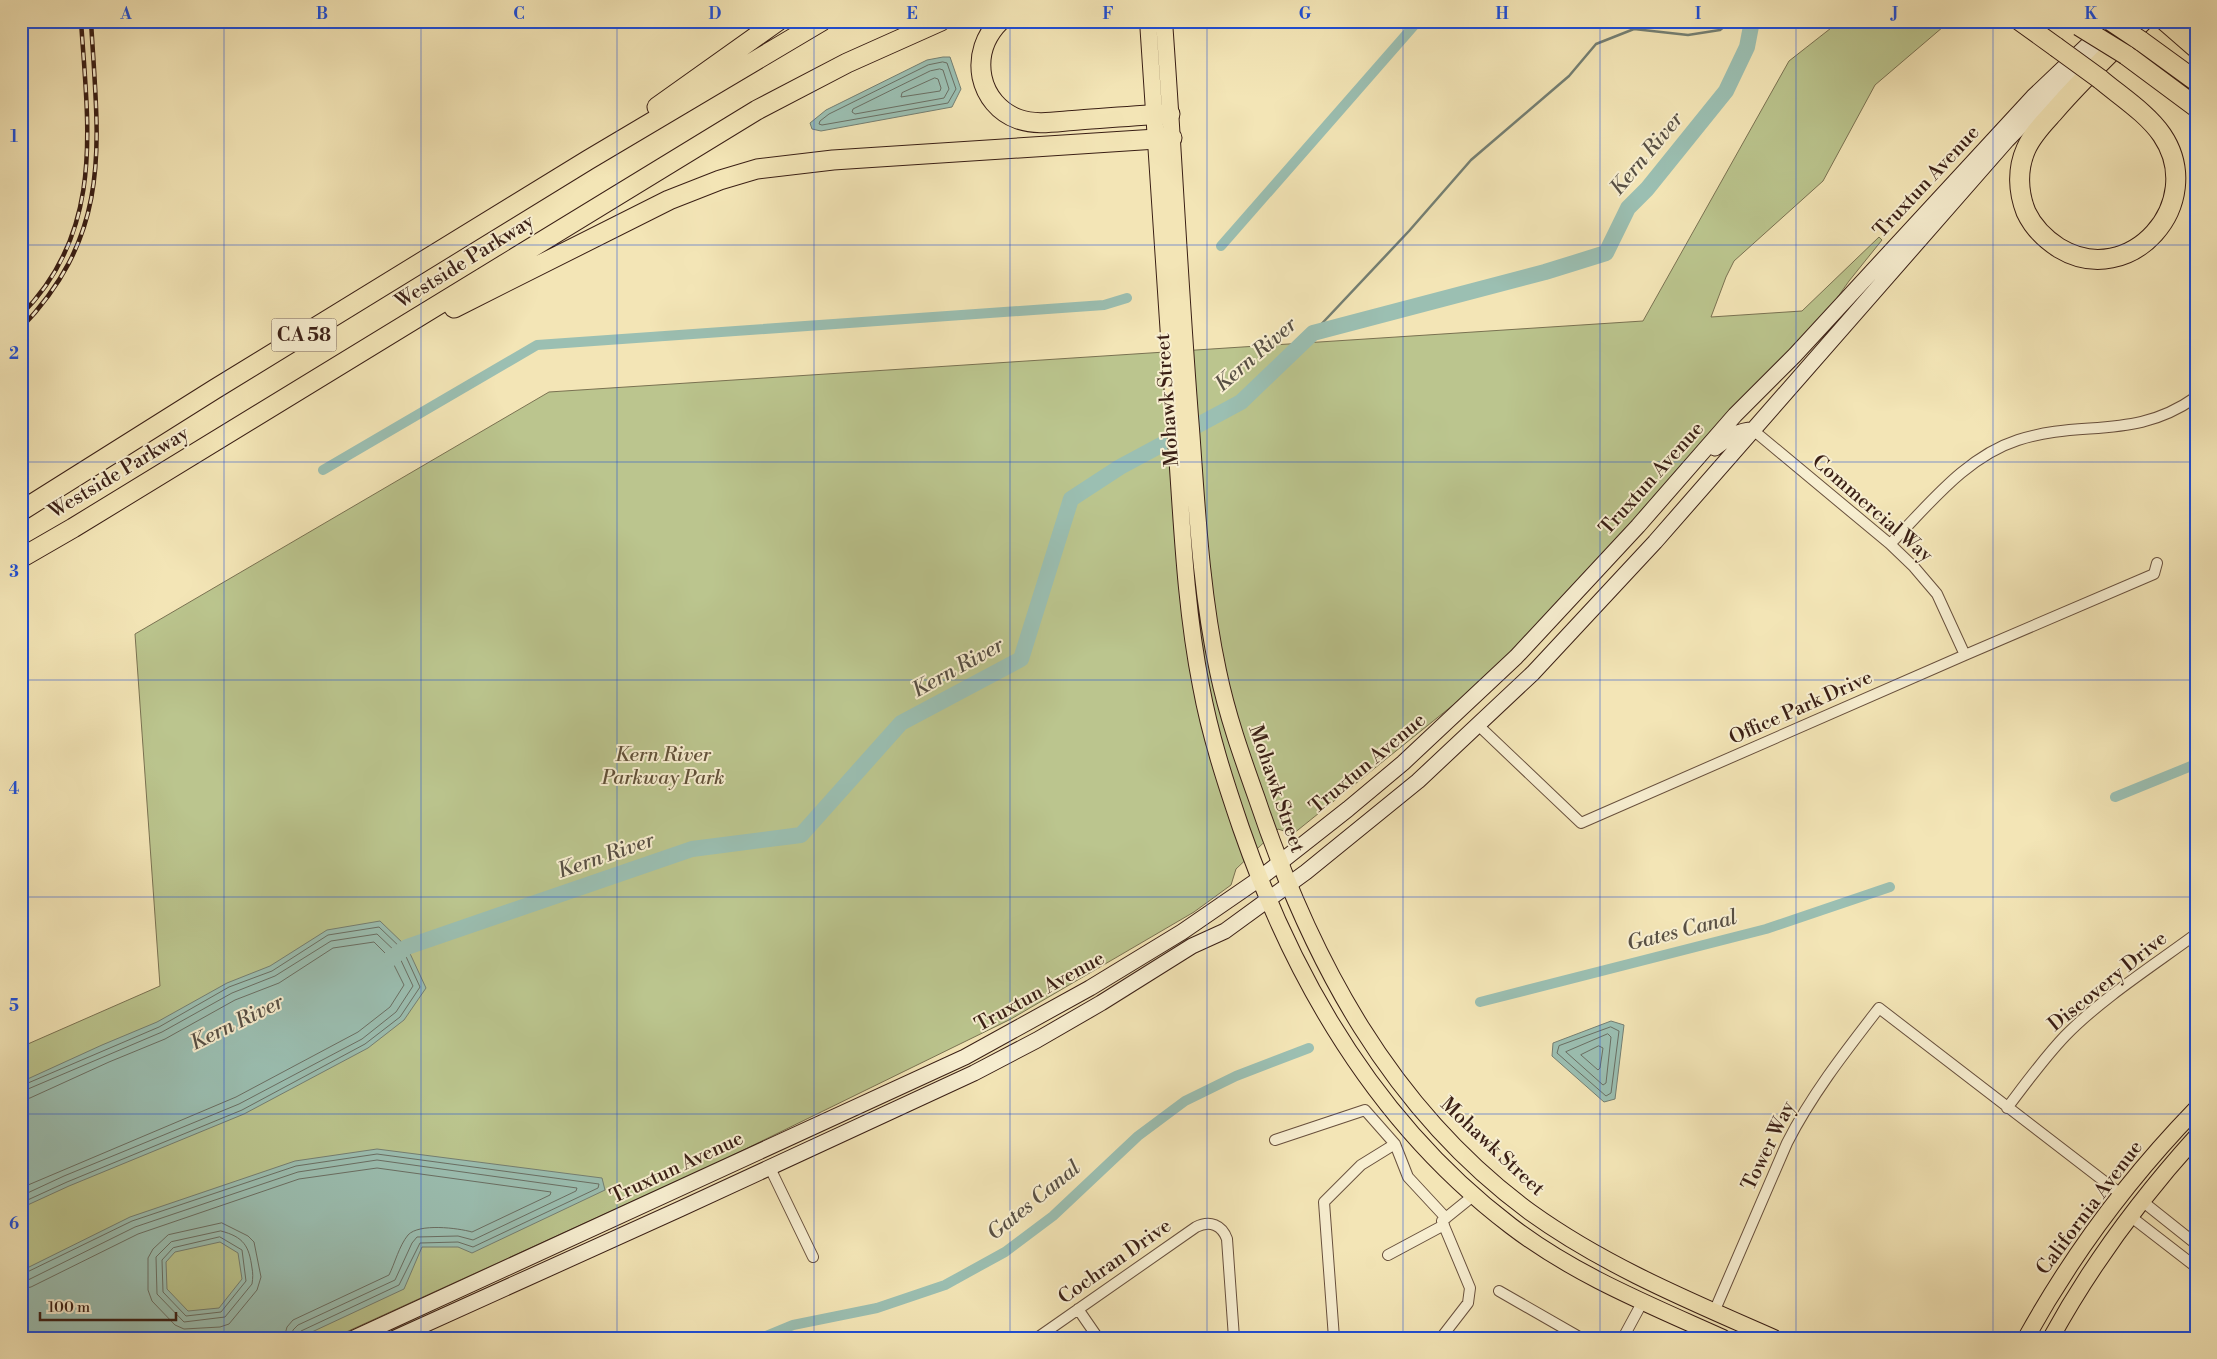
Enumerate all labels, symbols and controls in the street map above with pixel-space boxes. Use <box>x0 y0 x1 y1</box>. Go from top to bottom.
text: A <box>119 4 132 24</box>
text: B <box>316 4 328 24</box>
text: C <box>513 4 525 24</box>
text: D <box>709 4 722 24</box>
text: E <box>906 4 918 24</box>
text: F <box>1102 4 1114 24</box>
text: G <box>1299 4 1312 24</box>
text: H <box>1495 4 1509 24</box>
text: I <box>1695 4 1701 24</box>
text: J <box>1890 4 1898 24</box>
text: K <box>2085 4 2099 24</box>
water label: Kern River <box>1605 106 1690 201</box>
street label: Truxtun Avenue <box>1869 121 1985 243</box>
text: 1 <box>10 127 18 147</box>
street label: Westside Parkway <box>390 209 539 315</box>
water label: Kern River <box>1209 311 1303 398</box>
road number: CA 58 <box>272 318 336 352</box>
street label: Mohawk Street <box>1151 333 1185 467</box>
text: 2 <box>9 344 19 364</box>
street label: Truxtun Avenue <box>1594 417 1710 541</box>
street label: Westside Parkway <box>44 421 194 525</box>
street label: Commercial Way <box>1806 450 1938 568</box>
text: 3 <box>9 562 19 582</box>
water label: Kern River <box>908 632 1009 704</box>
street label: Office Park Drive <box>1725 665 1877 751</box>
street label: Truxtun Avenue <box>1305 708 1431 820</box>
street label: Mohawk Street <box>1242 722 1310 856</box>
park label: Kern River Parkway Park <box>601 743 724 791</box>
text: 4 <box>9 779 20 799</box>
water label: Kern River <box>554 827 659 885</box>
water label: Gates Canal <box>1624 905 1740 957</box>
street label: Discovery Drive <box>2044 926 2172 1038</box>
street label: Truxtun Avenue <box>971 946 1109 1038</box>
water label: Kern River <box>186 989 289 1057</box>
text: 5 <box>9 996 19 1016</box>
street label: Mohawk Street <box>1435 1092 1549 1202</box>
street label: Tower Way <box>1737 1097 1801 1195</box>
street label: Truxtun Avenue <box>606 1126 748 1210</box>
street label: California Avenue <box>2031 1136 2149 1280</box>
water label: Gates Canal <box>982 1155 1086 1247</box>
text: 6 <box>9 1214 19 1234</box>
street label: Cochran Drive <box>1054 1214 1176 1310</box>
scale bar <box>40 1289 176 1321</box>
text: 100 m <box>48 1298 90 1317</box>

